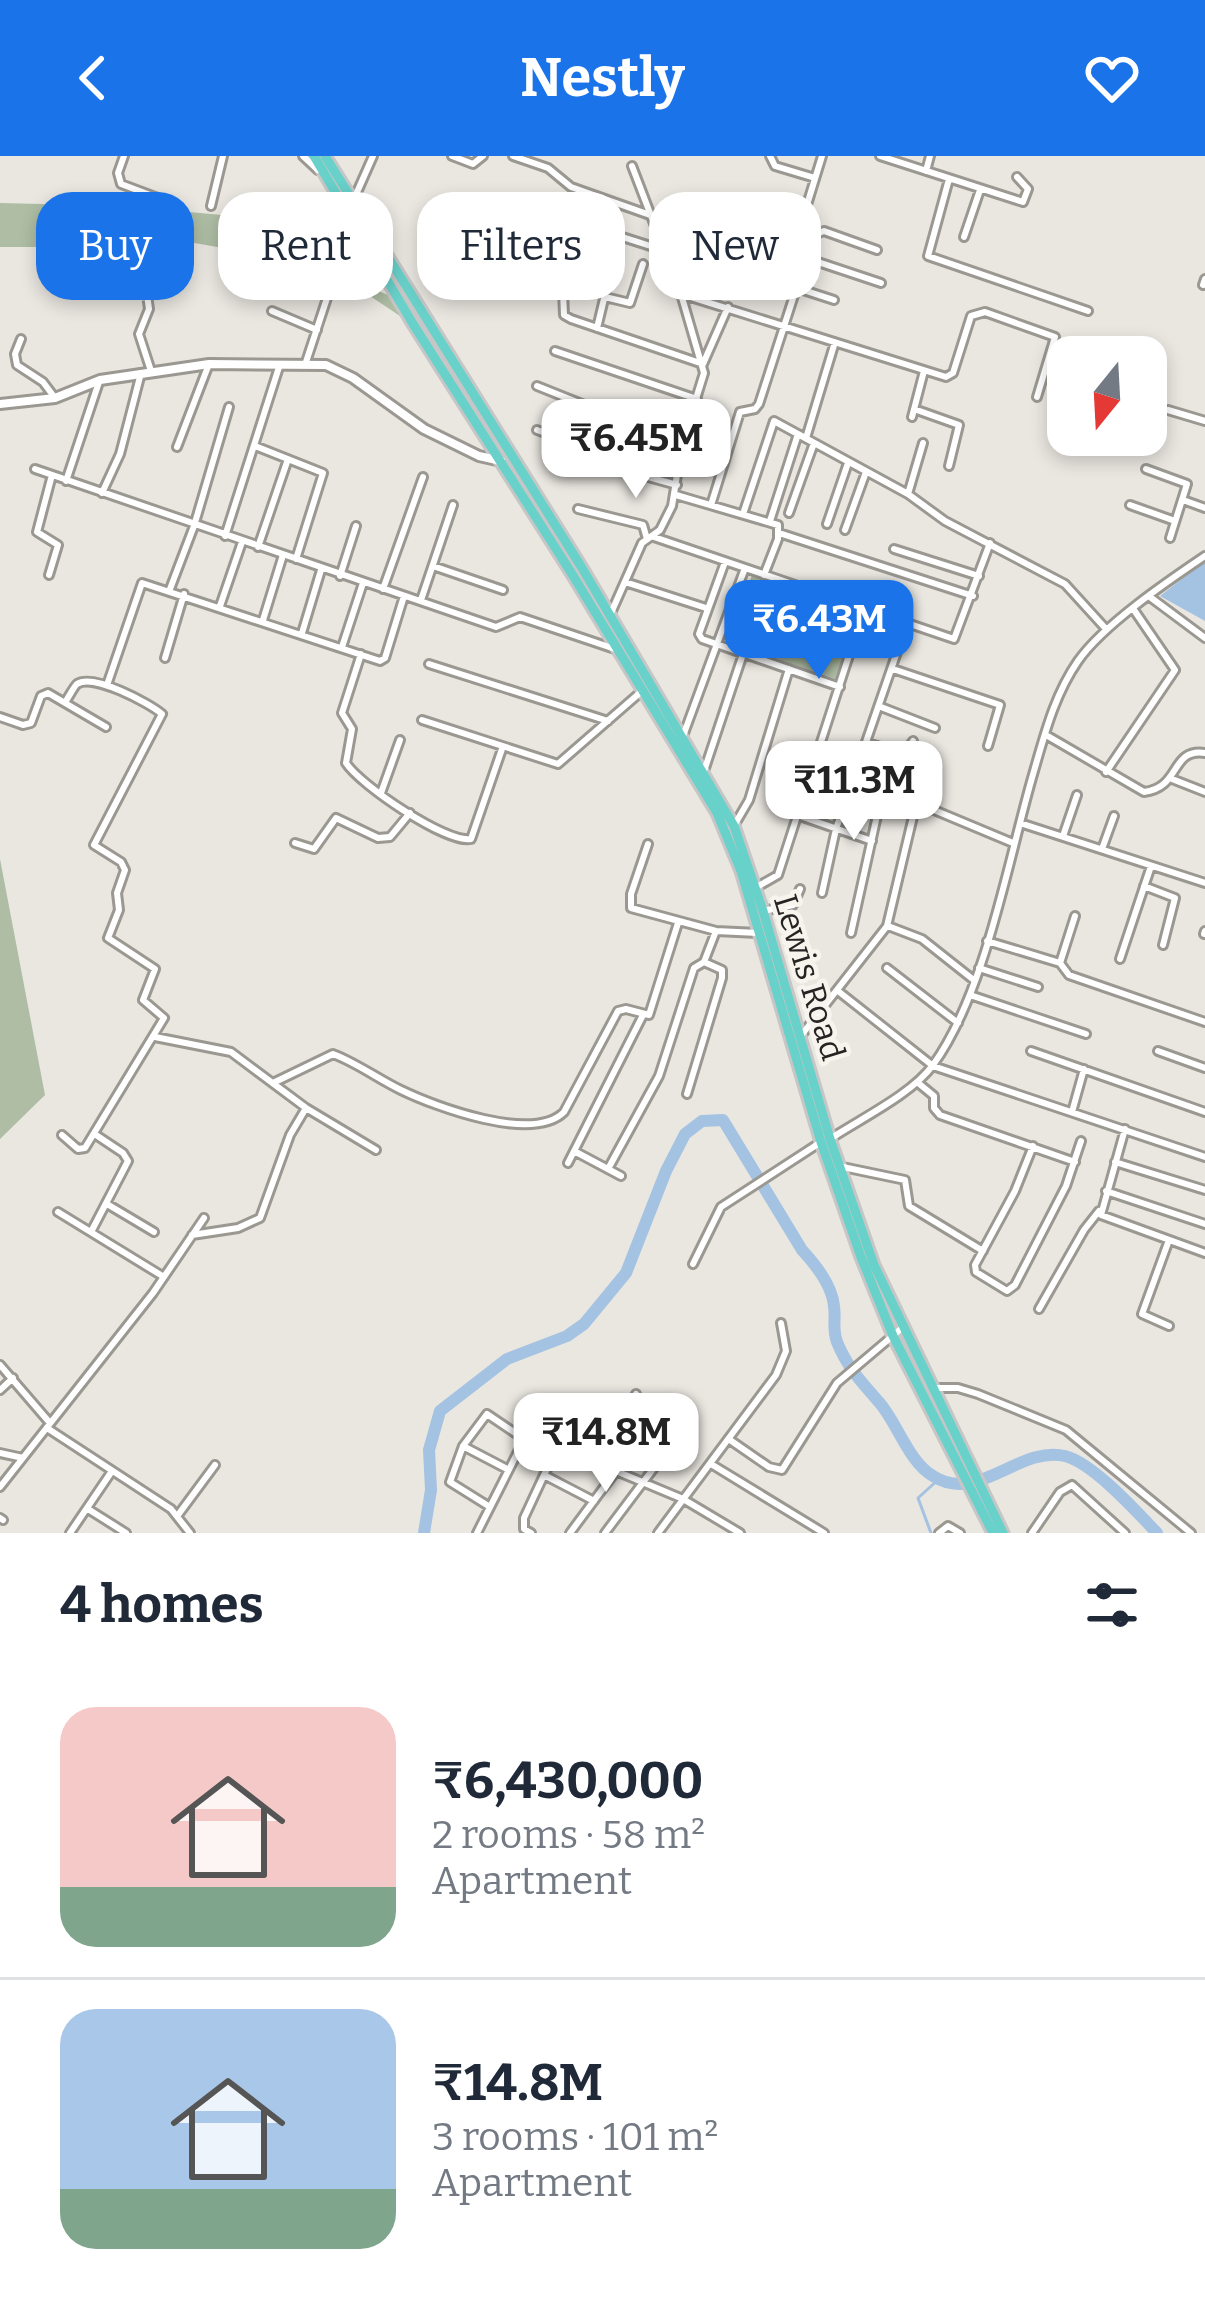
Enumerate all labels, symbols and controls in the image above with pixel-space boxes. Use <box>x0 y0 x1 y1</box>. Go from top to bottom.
icon: back <box>60 45 126 111</box>
icon: heart <box>1079 45 1145 111</box>
text: Nestly <box>520 46 685 110</box>
chip: Buy <box>36 192 194 300</box>
chip: Rent <box>218 192 393 300</box>
chip: Filters <box>417 192 625 300</box>
chip: New <box>649 192 821 300</box>
north arrow <box>1047 336 1167 456</box>
map controls <box>1047 336 1167 456</box>
pin: ₹6.45M <box>538 399 734 501</box>
text: ₹6.45M <box>569 415 703 461</box>
pin: ₹6.43M <box>721 580 917 682</box>
text: ₹6.43M <box>751 596 887 642</box>
pin: ₹11.3M <box>756 741 952 843</box>
text: ₹11.3M <box>792 757 916 803</box>
street label: Lewis Road <box>765 890 853 1065</box>
pin: ₹14.8M <box>508 1393 704 1495</box>
text: ₹14.8M <box>541 1409 671 1455</box>
icon: filters <box>1079 1572 1145 1638</box>
text: 4 homes <box>60 1574 264 1636</box>
text: ₹6,430,000 <box>432 1750 703 1812</box>
icon: home <box>156 1755 300 1899</box>
text: 2 rooms · 58 m² <box>432 1812 705 1858</box>
text: Apartment <box>432 1858 632 1904</box>
text: ₹14.8M <box>432 2052 603 2114</box>
icon: home <box>156 2057 300 2201</box>
text: 3 rooms · 101 m² <box>432 2114 718 2160</box>
text: Apartment <box>432 2160 632 2206</box>

